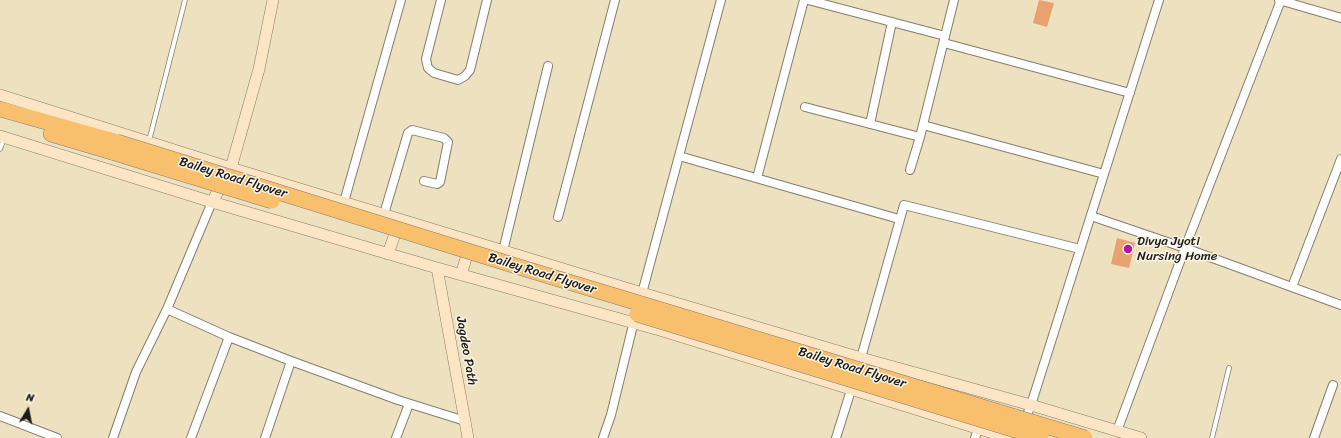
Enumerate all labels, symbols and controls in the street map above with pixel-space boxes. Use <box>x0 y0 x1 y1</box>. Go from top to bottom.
street label: Bailey Road Flyover <box>177 154 289 202</box>
place label: Divya Jyoti Nursing Home <box>1137 234 1217 265</box>
marker: Divya Jyoti Nursing Home <box>1122 243 1134 255</box>
street label: Bailey Road Flyover <box>486 250 598 298</box>
street label: Jagdeo Path <box>452 315 480 387</box>
street label: Bailey Road Flyover <box>796 344 908 392</box>
text: N <box>25 388 36 408</box>
north arrow <box>8 390 48 430</box>

